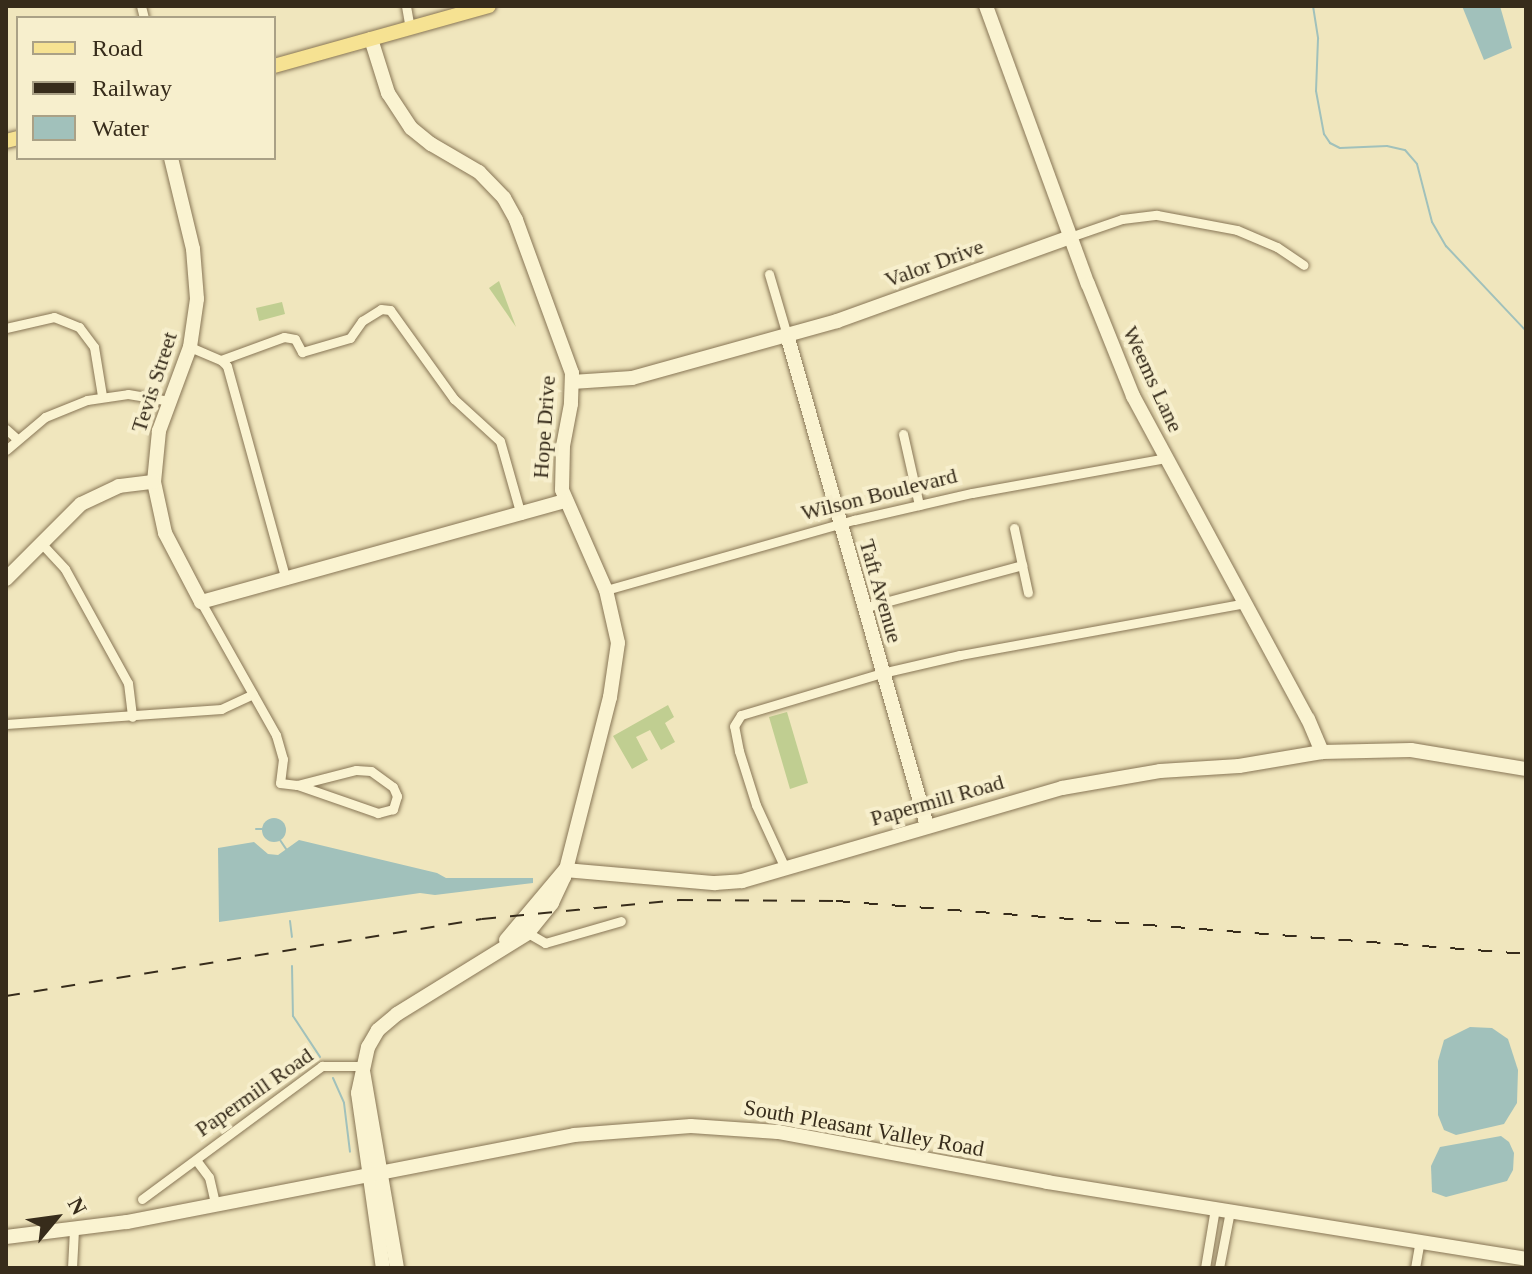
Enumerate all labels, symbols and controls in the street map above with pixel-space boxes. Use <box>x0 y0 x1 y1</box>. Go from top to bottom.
legend <box>16 16 276 160</box>
text: Road <box>92 35 143 61</box>
text: Railway <box>92 75 172 101</box>
text: Water <box>92 115 149 141</box>
street label: Valor Drive <box>881 233 987 293</box>
street label: Weems Lane <box>1117 322 1189 436</box>
street label: Tevis Street <box>125 328 183 436</box>
street label: Hope Drive <box>527 375 561 479</box>
street label: Wilson Boulevard <box>798 462 960 526</box>
street label: Taft Avenue <box>854 536 908 646</box>
street label: Papermill Road <box>867 768 1007 832</box>
street label: Papermill Road <box>190 1042 318 1142</box>
street label: South Pleasant Valley Road <box>742 1094 986 1162</box>
north arrow <box>16 1178 96 1258</box>
text: N <box>63 1193 92 1219</box>

